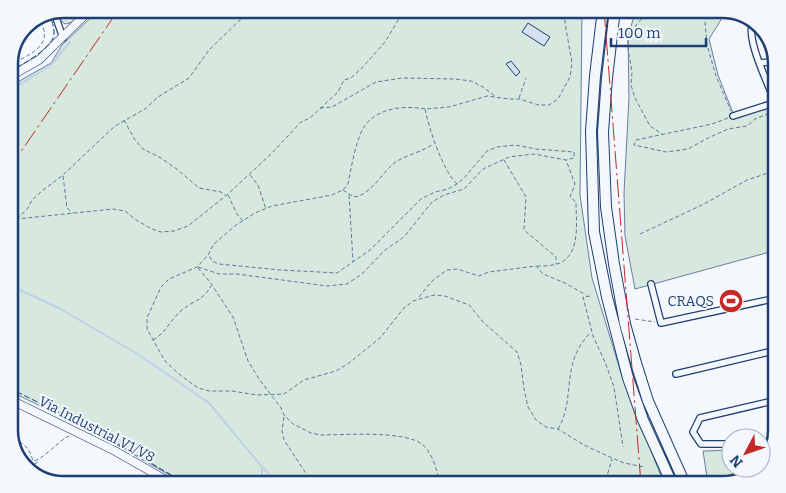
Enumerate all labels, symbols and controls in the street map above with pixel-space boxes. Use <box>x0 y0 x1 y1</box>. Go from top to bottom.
scale bar <box>611 15 706 47</box>
text: 100 m <box>618 24 661 42</box>
sports icon: CRAQS <box>718 288 744 314</box>
place label: CRAQS <box>668 293 714 310</box>
street label: Via Industrial V1/V8 <box>36 393 158 466</box>
north arrow <box>721 428 771 478</box>
text: N <box>726 451 747 471</box>

